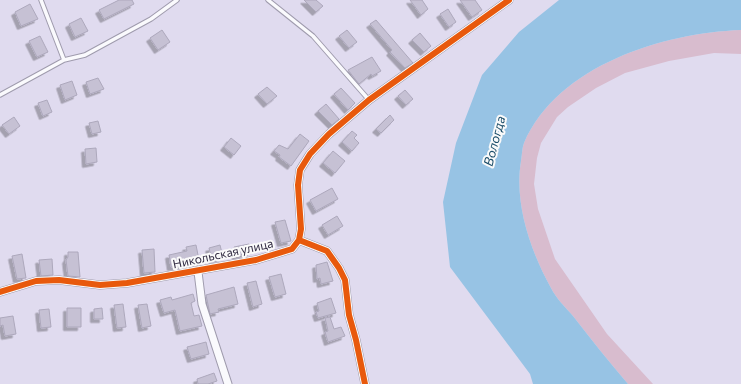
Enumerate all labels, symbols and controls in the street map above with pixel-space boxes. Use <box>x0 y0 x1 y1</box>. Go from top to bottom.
water label: Вологда <box>480 114 508 168</box>
street label: Никольская улица <box>171 236 274 270</box>

